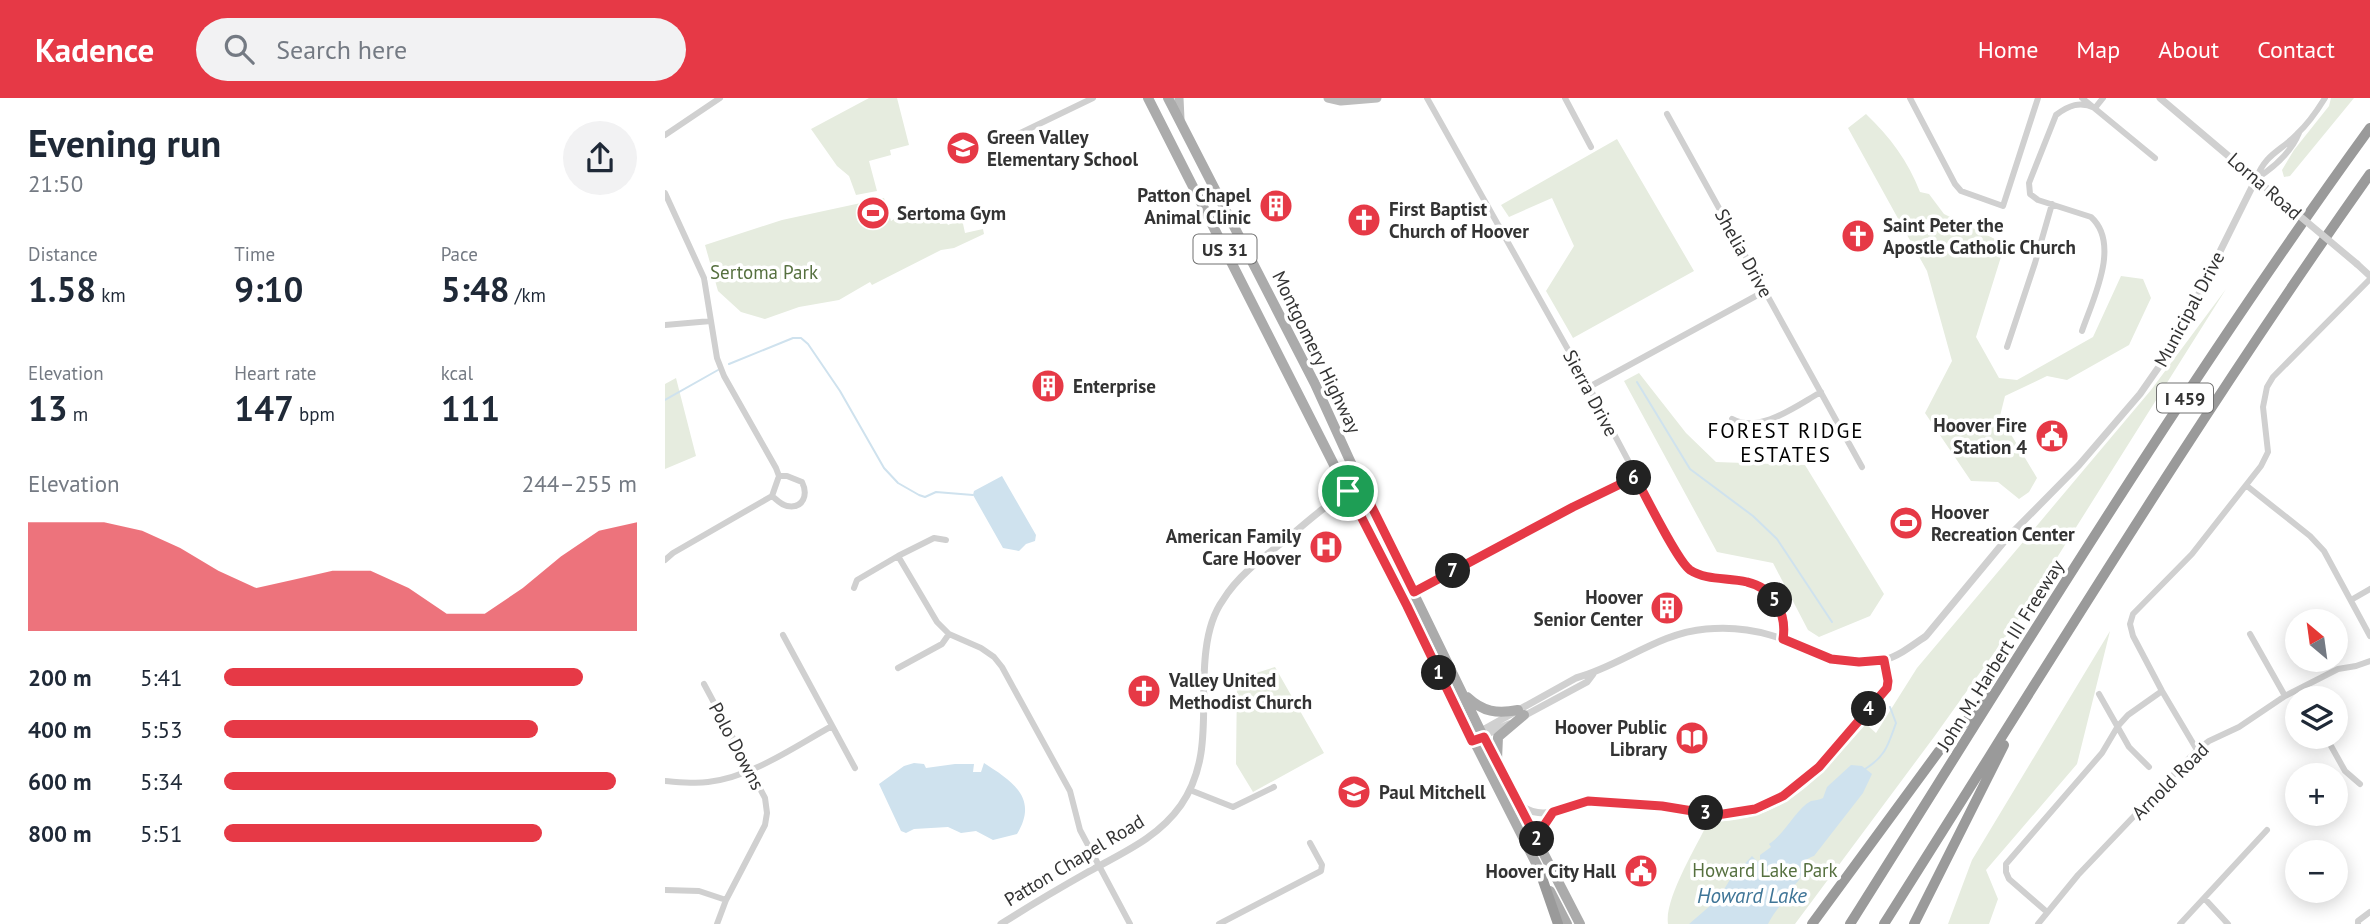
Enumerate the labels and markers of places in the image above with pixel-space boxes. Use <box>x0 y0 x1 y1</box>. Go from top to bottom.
place label: Green Valley Elementary School <box>987 125 1138 171</box>
school or university icon: Green Valley Elementary School <box>944 129 982 167</box>
place label: Patton Chapel Animal Clinic <box>1137 183 1251 229</box>
building icon: Patton Chapel Animal Clinic <box>1257 187 1295 225</box>
sports icon: Sertoma Gym <box>854 194 892 232</box>
place label: First Baptist Church of Hoover <box>1389 197 1529 243</box>
place label: Sertoma Gym <box>897 201 1006 225</box>
church icon: First Baptist Church of Hoover <box>1345 201 1383 239</box>
place label: Saint Peter the Apostle Catholic Church <box>1883 213 2076 259</box>
church icon: Saint Peter the Apostle Catholic Church <box>1839 217 1877 255</box>
building icon: Enterprise <box>1029 367 1067 405</box>
place label: Enterprise <box>1073 374 1156 398</box>
place label: Hoover Fire Station 4 <box>1933 413 2027 459</box>
public building icon: Hoover Fire Station 4 <box>2033 417 2071 455</box>
pin: 6 <box>1616 460 1651 496</box>
pin <box>1318 461 1378 521</box>
place label: Hoover Recreation Center <box>1931 500 2075 546</box>
sports icon: Hoover Recreation Center <box>1887 504 1925 542</box>
place label: American Family Care Hoover <box>1166 524 1302 570</box>
hospital icon: American Family Care Hoover <box>1307 528 1345 566</box>
pin: 7 <box>1435 554 1471 588</box>
pin: 5 <box>1757 582 1793 618</box>
place label: Hoover Senior Center <box>1534 585 1643 631</box>
building icon: Hoover Senior Center <box>1648 589 1686 627</box>
pin: 1 <box>1421 656 1457 690</box>
place label: Valley United Methodist Church <box>1168 668 1312 714</box>
church icon: Valley United Methodist Church <box>1125 672 1163 710</box>
pin: 4 <box>1851 692 1887 726</box>
place label: Hoover Public Library <box>1555 715 1668 761</box>
library icon: Hoover Public Library <box>1673 719 1711 757</box>
school or university icon: Paul Mitchell <box>1335 773 1373 811</box>
place label: Paul Mitchell <box>1379 780 1486 804</box>
pin: 3 <box>1689 796 1723 830</box>
pin: 2 <box>1519 822 1555 856</box>
public building icon: Hoover City Hall <box>1622 852 1660 890</box>
place label: Hoover City Hall <box>1486 859 1616 883</box>

